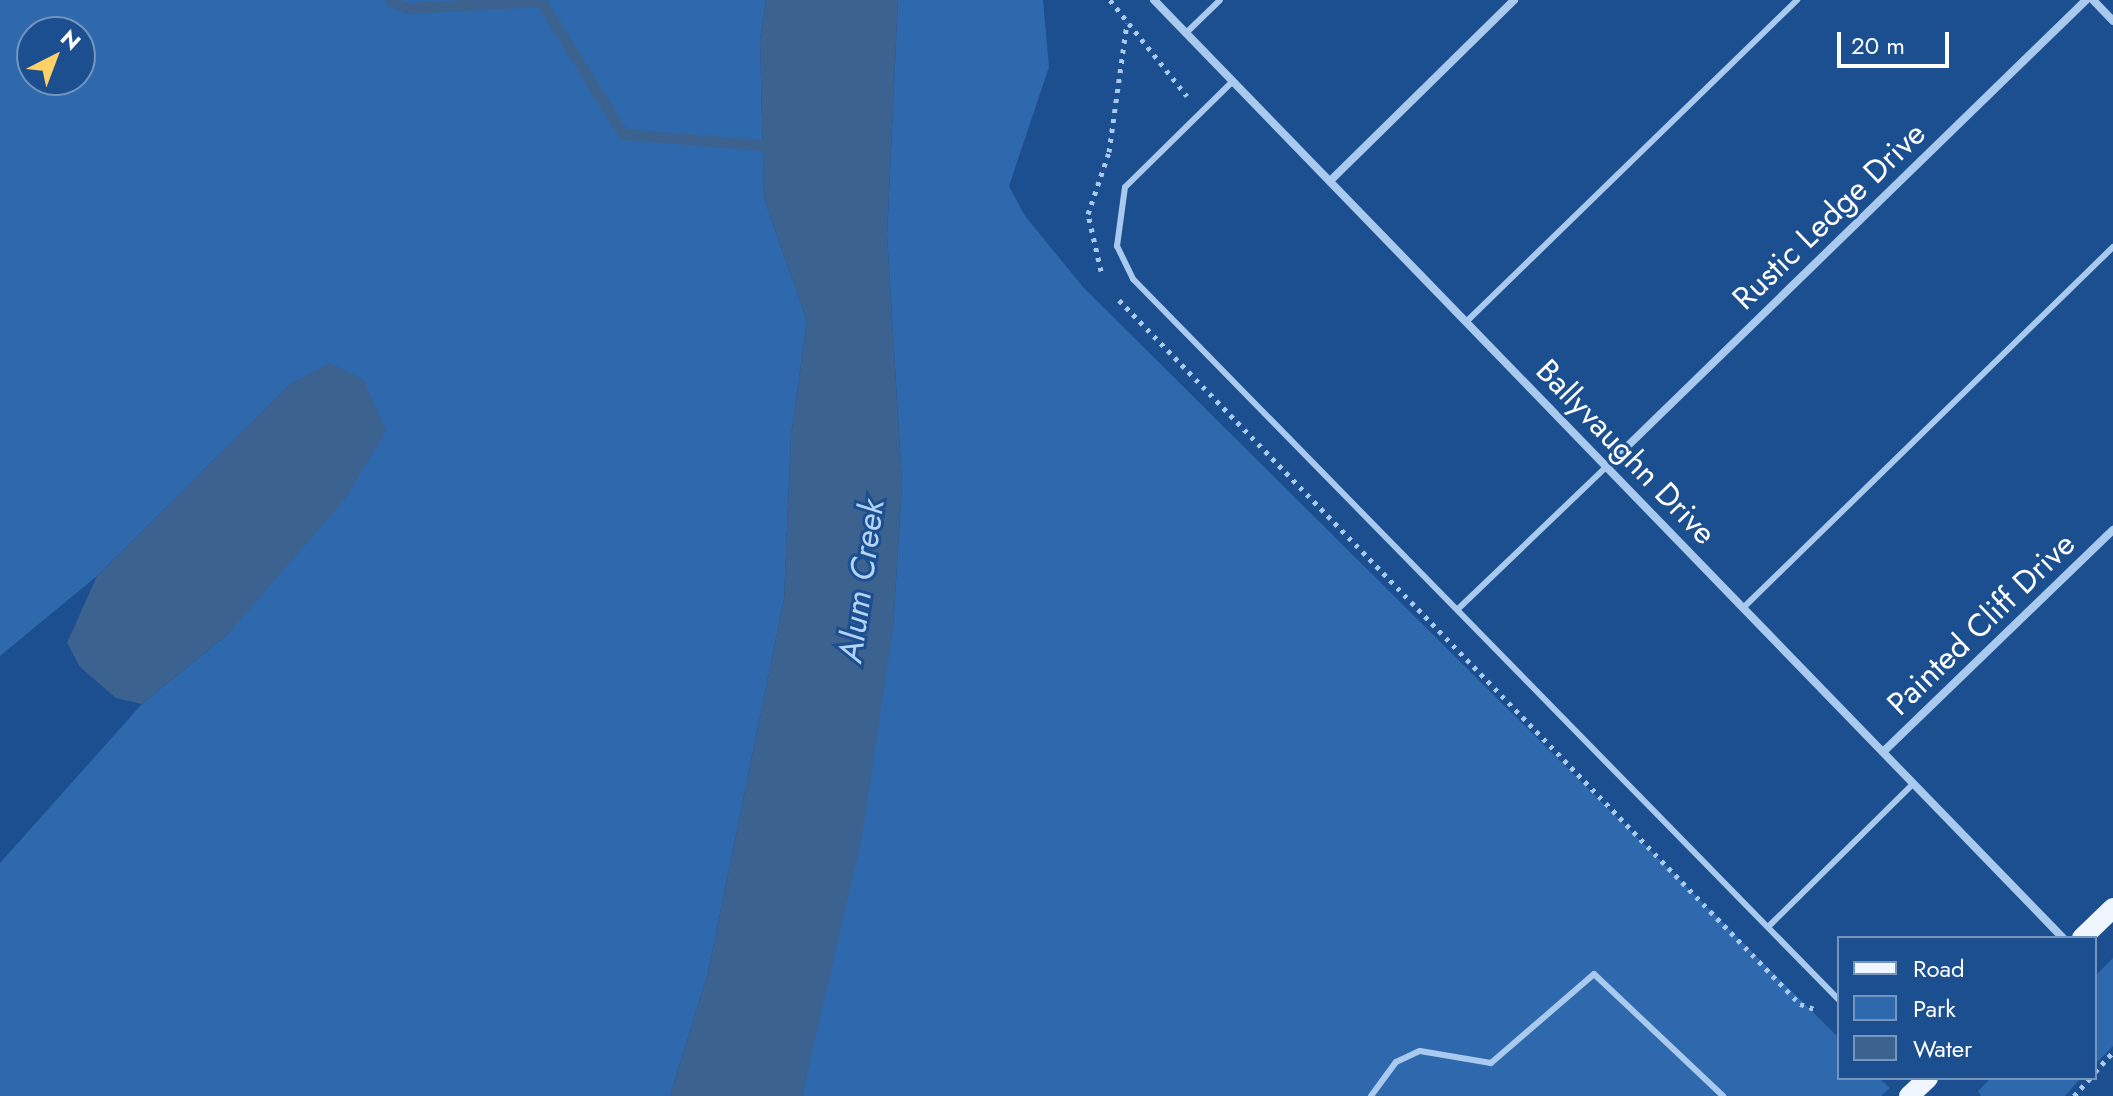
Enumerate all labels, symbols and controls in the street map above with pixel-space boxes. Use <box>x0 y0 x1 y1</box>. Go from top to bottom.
north arrow <box>16 16 96 96</box>
scale bar <box>1841 16 1953 66</box>
text: N <box>54 22 88 57</box>
text: 20 m <box>1851 28 1905 63</box>
street label: Rustic Ledge Drive <box>1725 114 1933 318</box>
street label: Ballyvaughn Drive <box>1528 352 1724 552</box>
water label: Alum Creek <box>829 497 893 665</box>
street label: Painted Cliff Drive <box>1879 525 2083 723</box>
legend <box>1837 936 2097 1080</box>
text: Road <box>1913 951 1965 986</box>
text: Park <box>1913 991 1956 1026</box>
text: Water <box>1913 1031 1972 1066</box>

